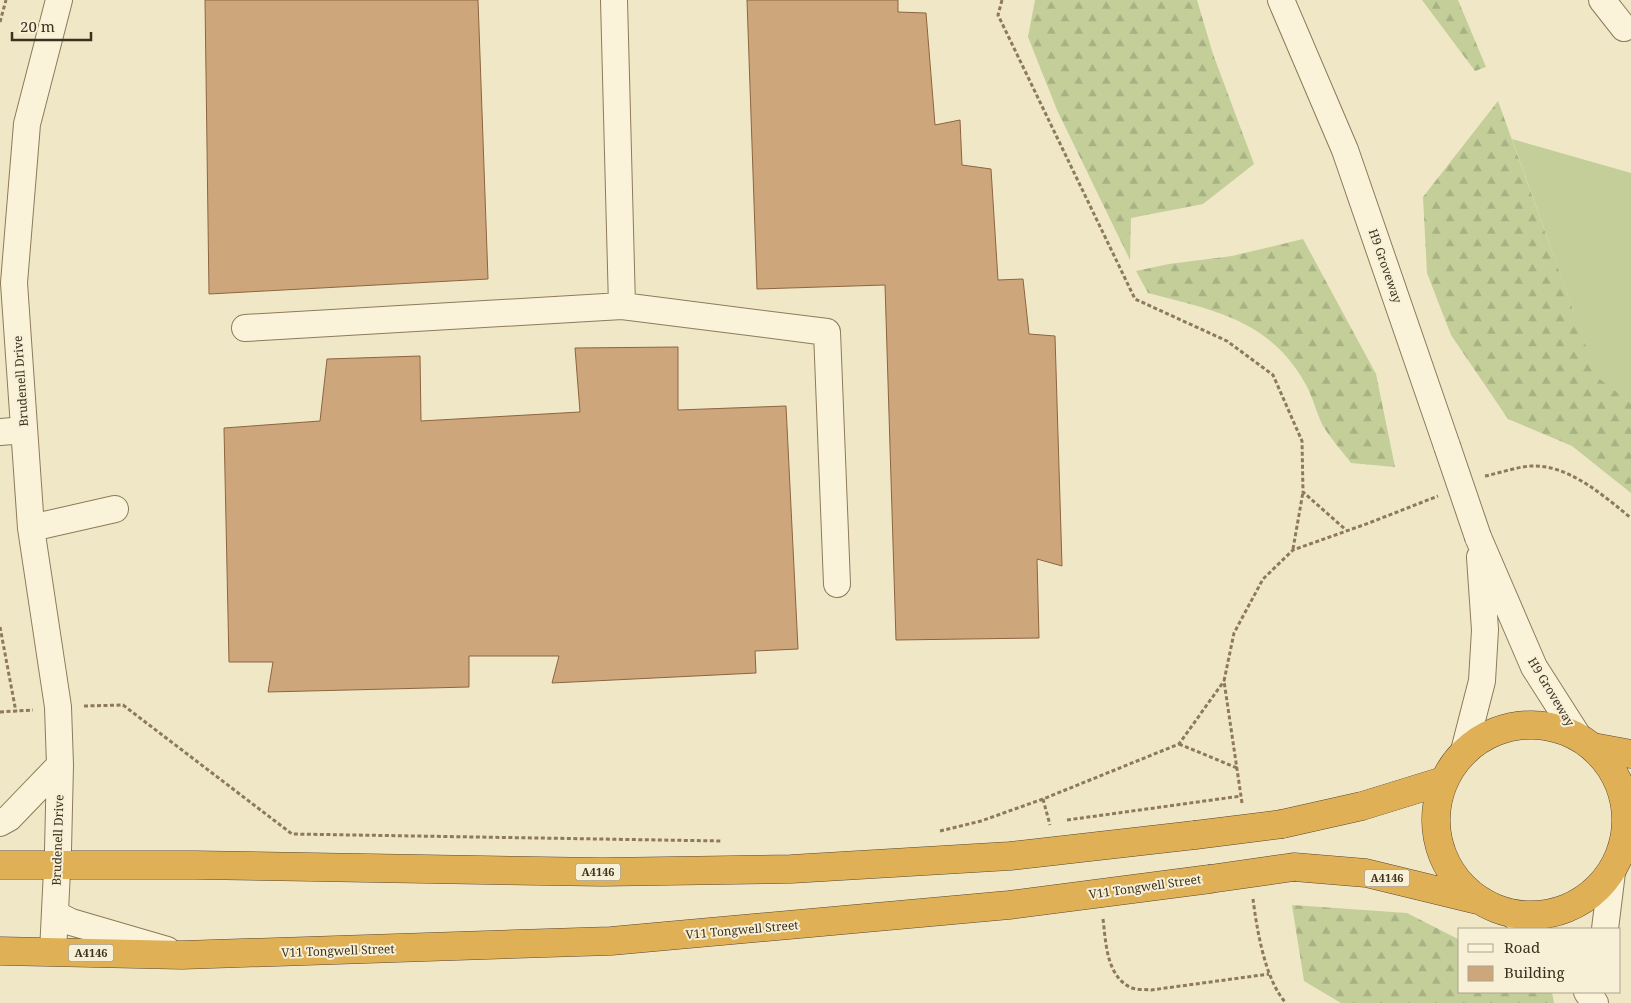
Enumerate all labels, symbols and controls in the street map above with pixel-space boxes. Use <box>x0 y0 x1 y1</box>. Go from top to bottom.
scale bar <box>12 10 91 42</box>
text: 20 m <box>20 16 55 36</box>
street label: H9 Groveway <box>1365 226 1406 305</box>
street label: Brudenell Drive <box>9 335 32 427</box>
street label: H9 Groveway <box>1524 654 1579 730</box>
street label: Brudenell Drive <box>47 794 68 886</box>
road number: A4146 <box>576 864 620 880</box>
street label: V11 Tongwell Street <box>1088 870 1202 903</box>
road number: A4146 <box>1364 870 1410 886</box>
street label: V11 Tongwell Street <box>685 916 799 943</box>
legend <box>1458 928 1621 993</box>
text: Road <box>1504 937 1540 957</box>
street label: V11 Tongwell Street <box>281 940 395 961</box>
road number: A4146 <box>68 944 114 961</box>
text: Building <box>1504 962 1565 982</box>

